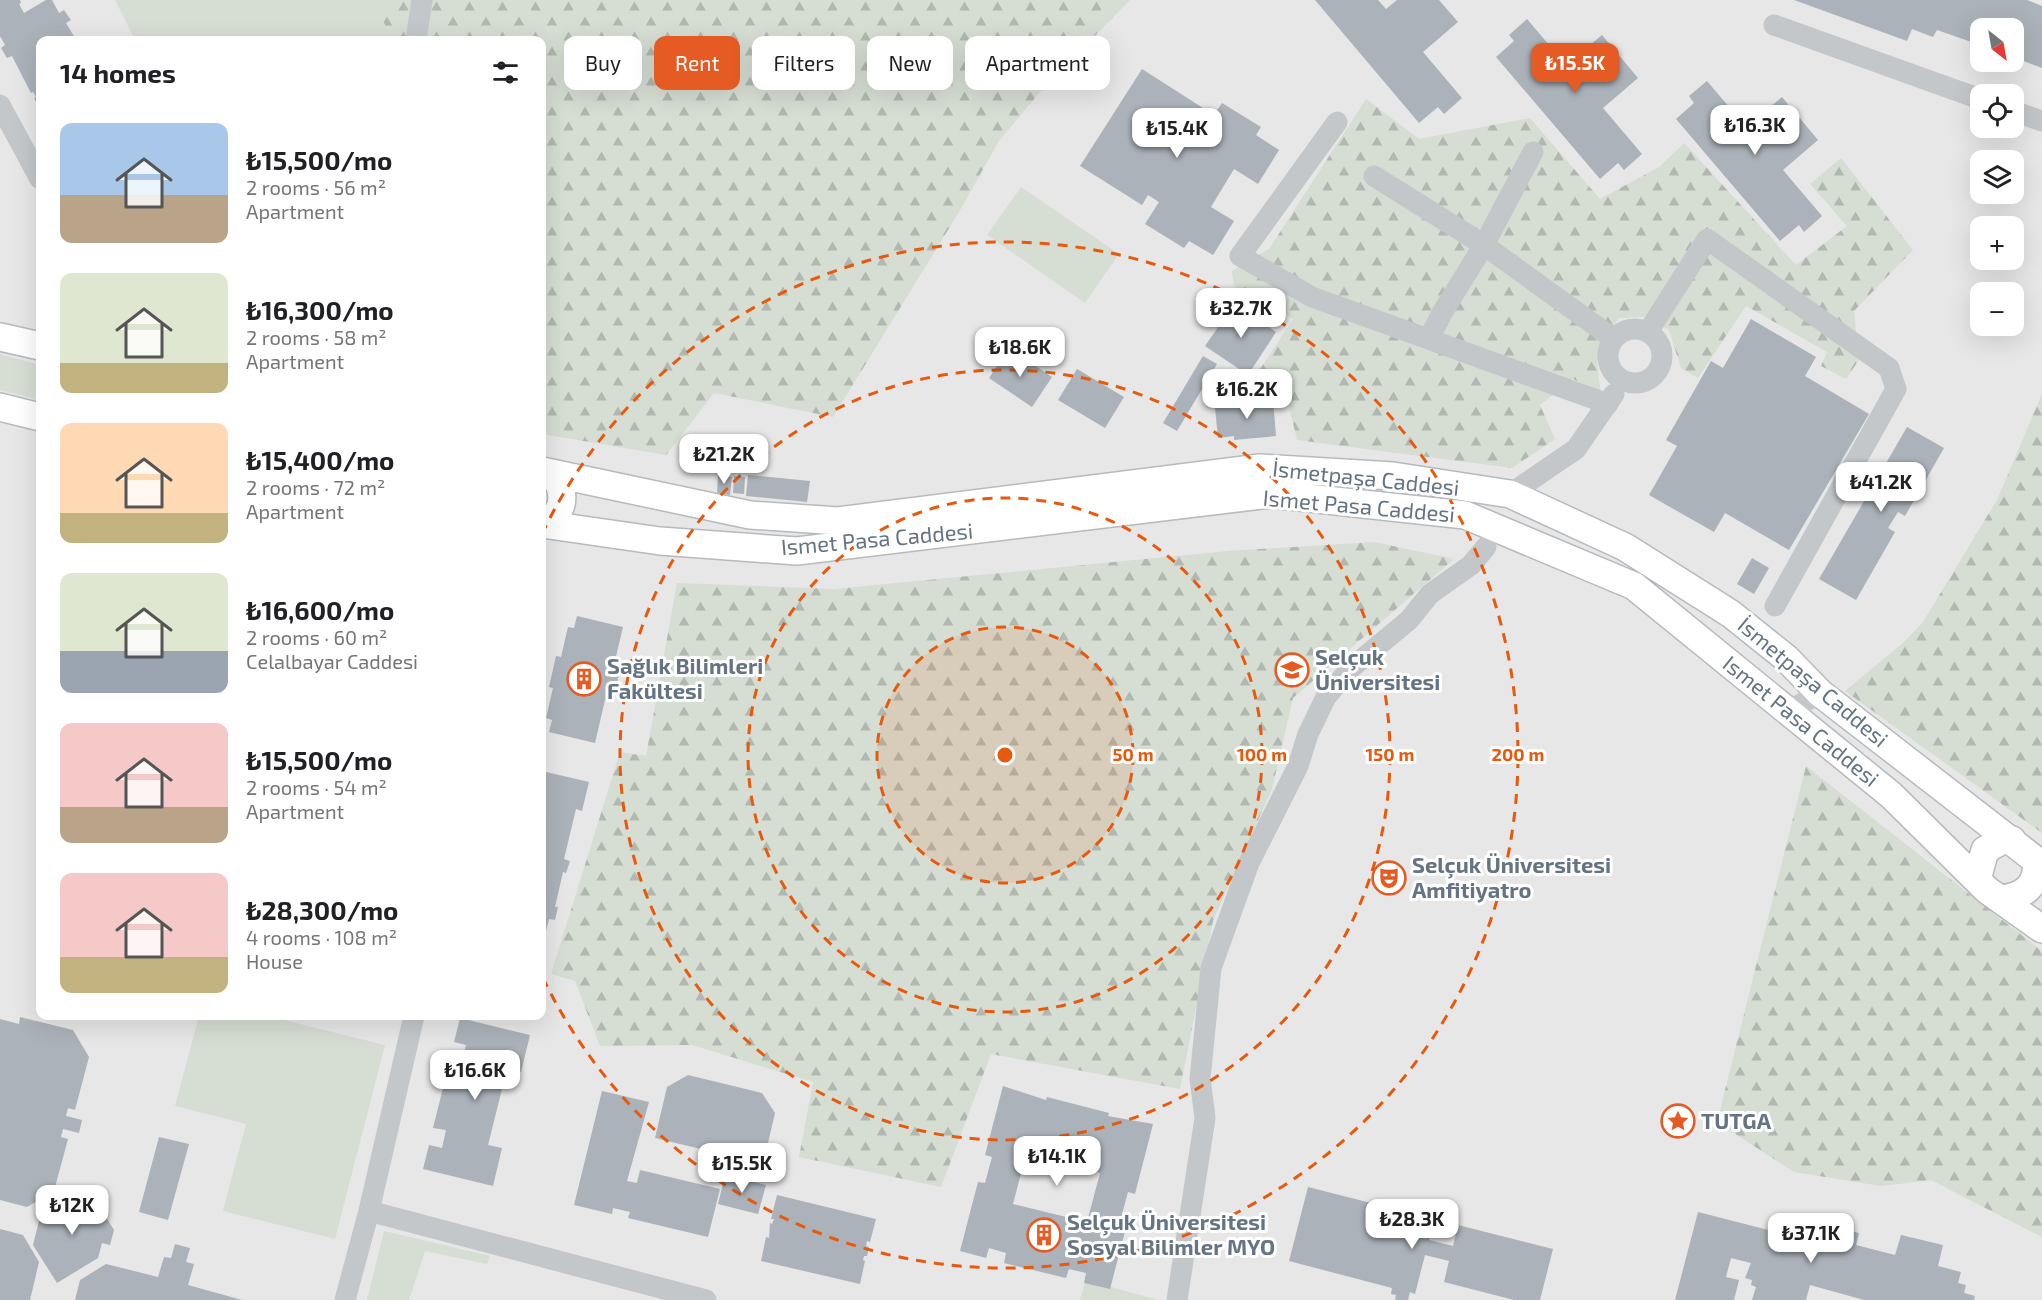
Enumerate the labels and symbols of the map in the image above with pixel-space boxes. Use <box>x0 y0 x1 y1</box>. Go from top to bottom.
north arrow <box>1970 18 2024 72</box>
pin: ₺15.5K <box>1526 43 1624 94</box>
pin: ₺16.3K <box>1706 105 1804 156</box>
pin: ₺15.4K <box>1128 108 1226 159</box>
pin: ₺32.7K <box>1192 288 1290 339</box>
pin: ₺18.6K <box>971 327 1069 378</box>
pin: ₺16.2K <box>1198 369 1296 420</box>
pin: ₺21.2K <box>675 434 773 485</box>
street label: İsmetpaşa Caddesi <box>1271 454 1461 502</box>
pin: ₺41.2K <box>1832 462 1930 513</box>
street label: Ismet Pasa Caddesi <box>1262 484 1456 526</box>
street label: Ismet Pasa Caddesi <box>780 517 974 559</box>
street label: İsmetpaşa Caddesi <box>1732 611 1894 753</box>
place label: Selçuk Üniversitesi <box>1315 643 1440 694</box>
street label: Ismet Pasa Caddesi <box>1719 649 1885 791</box>
place label: Sağlık Bilimleri Fakültesi <box>607 652 763 703</box>
school or university icon: Selçuk Üniversitesi <box>1274 652 1310 688</box>
building icon: Sağlık Bilimleri Fakültesi <box>566 661 602 697</box>
text: 50 m <box>1112 743 1154 765</box>
text: 100 m <box>1237 743 1287 765</box>
text: 150 m <box>1366 743 1414 765</box>
text: 200 m <box>1492 743 1544 765</box>
centre of rings <box>995 745 1015 765</box>
place label: Selçuk Üniversitesi Amfitiyatro <box>1412 851 1611 903</box>
theatre icon: Selçuk Üniversitesi Amfitiyatro <box>1371 860 1407 896</box>
pin: ₺16.6K <box>426 1050 524 1101</box>
place icon: TUTGA <box>1660 1103 1696 1139</box>
place label: TUTGA <box>1701 1107 1772 1133</box>
pin: ₺14.1K <box>1008 1136 1106 1187</box>
pin: ₺15.5K <box>693 1143 791 1194</box>
pin: ₺12K <box>36 1185 108 1236</box>
pin: ₺28.3K <box>1363 1199 1461 1250</box>
place label: Selçuk Üniversitesi Sosyal Bilimler MYO <box>1067 1208 1275 1260</box>
pin: ₺37.1K <box>1762 1213 1860 1264</box>
building icon: Selçuk Üniversitesi Sosyal Bilimler MYO <box>1026 1217 1062 1253</box>

